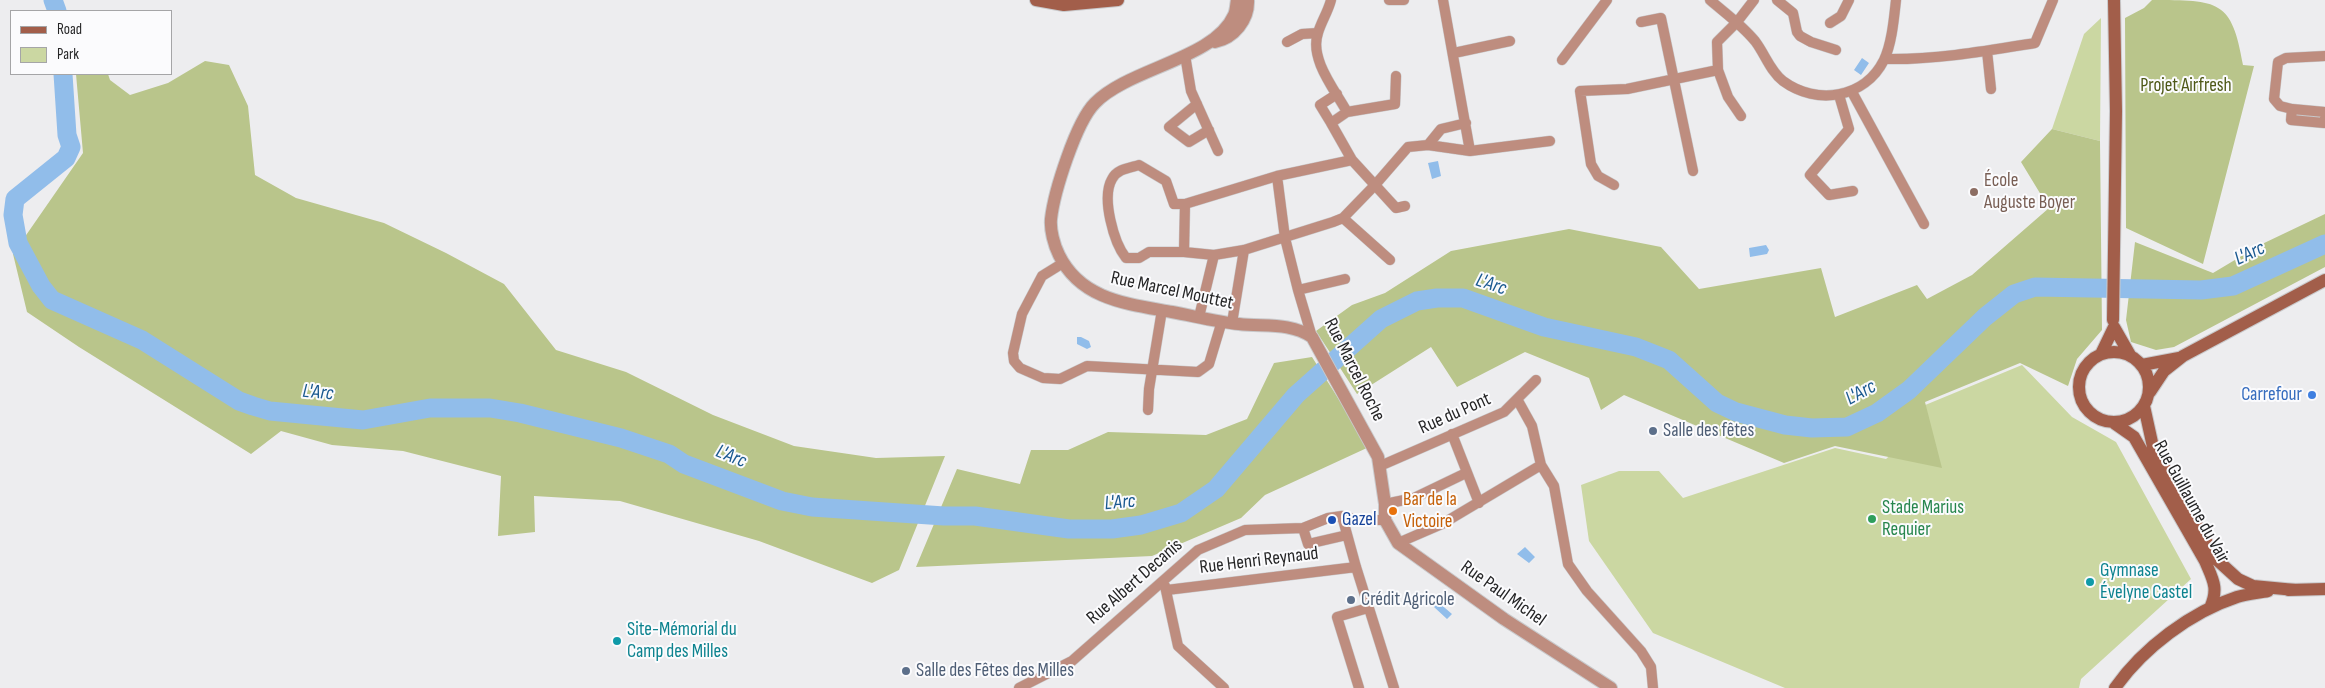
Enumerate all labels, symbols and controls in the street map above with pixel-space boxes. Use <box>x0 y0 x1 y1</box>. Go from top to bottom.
legend <box>10 10 172 75</box>
text: Road <box>57 20 82 39</box>
text: Park <box>57 45 79 64</box>
park label: Projet Airfresh <box>2140 75 2232 97</box>
place label: École Auguste Boyer <box>1984 170 2075 214</box>
marker: École Auguste Boyer <box>1968 186 1980 198</box>
water label: L'Arc <box>2231 237 2269 271</box>
street label: Rue Marcel Mouttet <box>1109 267 1235 315</box>
water label: L'Arc <box>1473 269 1509 301</box>
street label: Rue Marcel Roche <box>1318 315 1390 425</box>
water label: L'Arc <box>1842 375 1880 411</box>
water label: L'Arc <box>301 380 335 406</box>
place label: Carrefour <box>2241 384 2302 406</box>
street label: Rue du Pont <box>1416 388 1494 440</box>
marker: Carrefour <box>2306 389 2318 401</box>
place label: Salle des fêtes <box>1663 420 1754 442</box>
marker: Salle des fêtes <box>1647 425 1659 437</box>
street label: Rue Guillaume du Vair <box>2148 437 2234 567</box>
water label: L'Arc <box>712 440 750 474</box>
place label: Bar de la Victoire <box>1403 489 1457 533</box>
water label: L'Arc <box>1103 490 1137 516</box>
place label: Stade Marius Requier <box>1882 497 1964 541</box>
marker: Bar de la Victoire <box>1387 505 1399 517</box>
place label: Gazel <box>1342 509 1376 531</box>
marker: Stade Marius Requier <box>1866 513 1878 525</box>
marker: Gazel <box>1326 514 1338 526</box>
street label: Rue Albert Decanis <box>1082 534 1188 630</box>
street label: Rue Henri Reynaud <box>1198 542 1320 580</box>
street label: Rue Paul Michel <box>1456 556 1550 632</box>
place label: Gymnase Évelyne Castel <box>2100 560 2192 604</box>
marker: Gymnase Évelyne Castel <box>2084 576 2096 588</box>
place label: Crédit Agricole <box>1361 589 1455 611</box>
marker: Crédit Agricole <box>1345 594 1357 606</box>
place label: Site-Mémorial du Camp des Milles <box>627 619 737 663</box>
marker: Site-Mémorial du Camp des Milles <box>611 635 623 647</box>
place label: Salle des Fêtes des Milles <box>916 660 1074 682</box>
marker: Salle des Fêtes des Milles <box>900 665 912 677</box>

